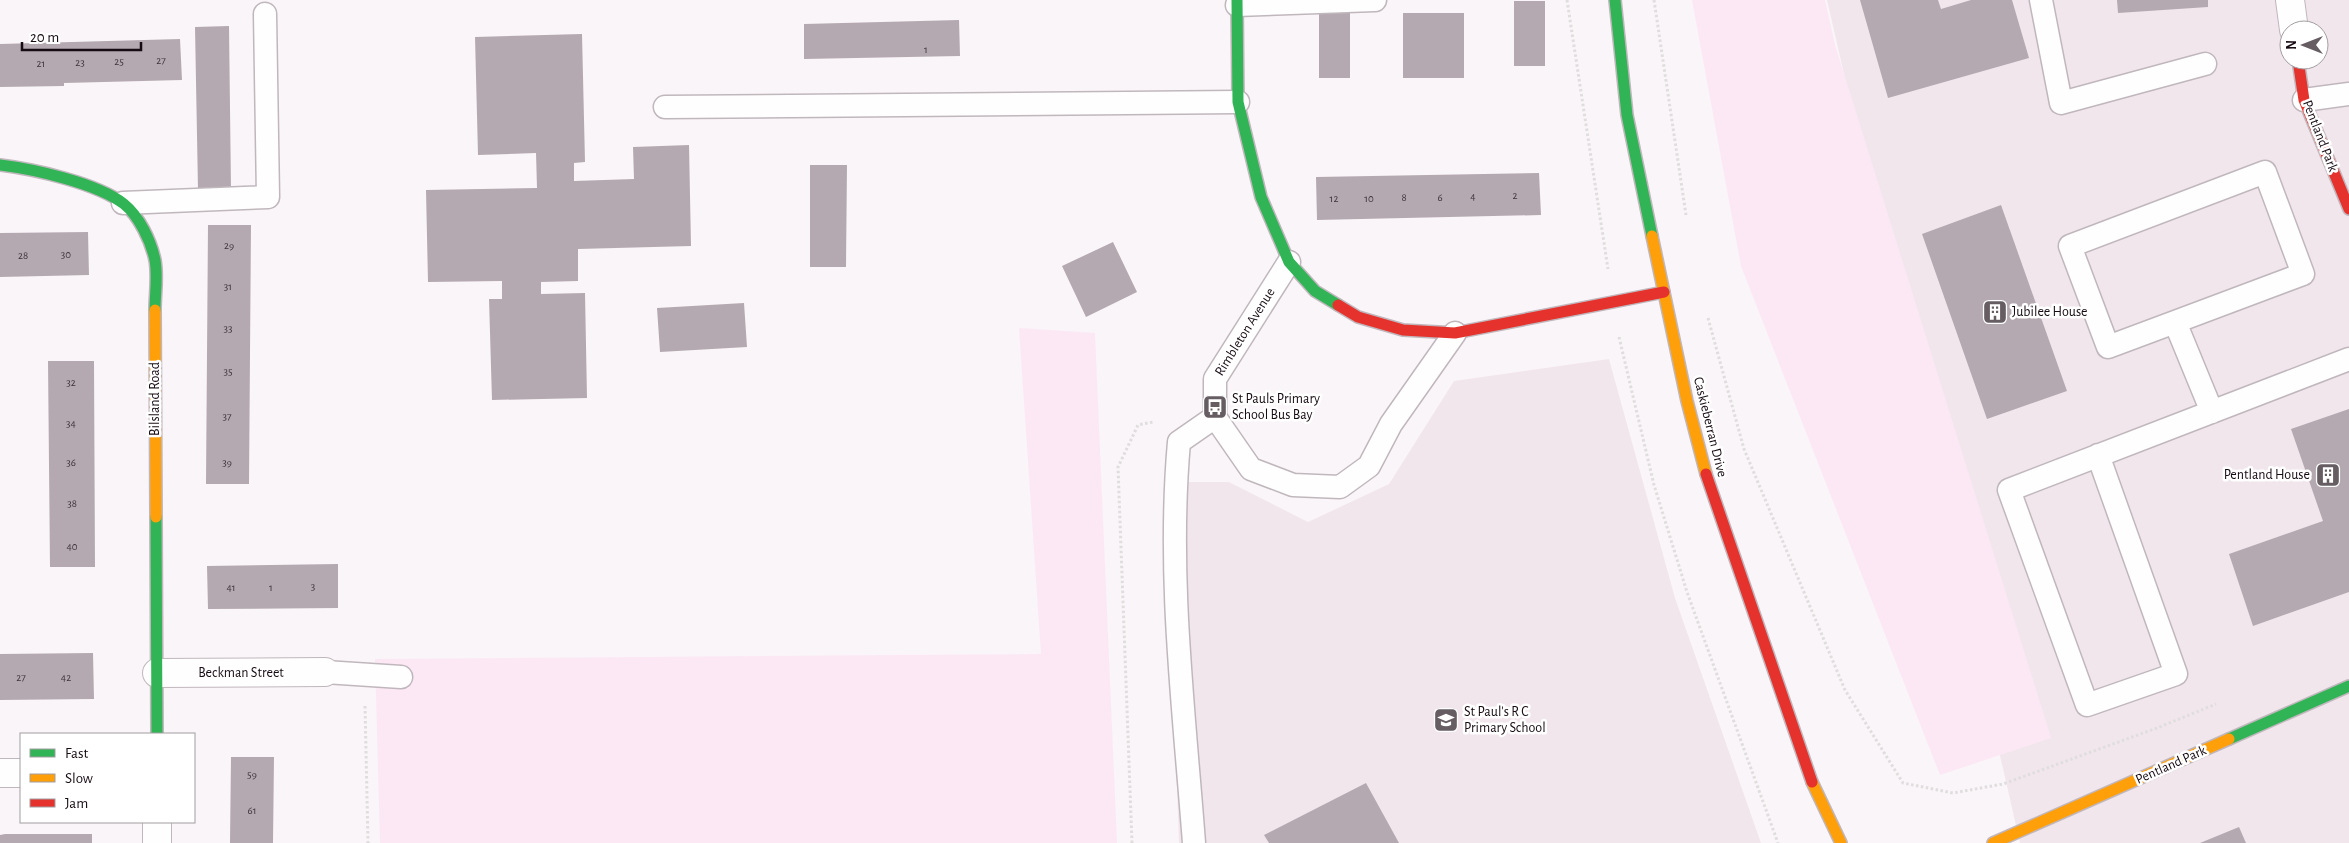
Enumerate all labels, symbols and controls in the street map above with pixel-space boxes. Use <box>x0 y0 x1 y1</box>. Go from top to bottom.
scale bar <box>22 20 141 52</box>
north arrow <box>2279 20 2329 70</box>
text: 20 m <box>30 30 59 45</box>
text: N <box>2285 40 2299 50</box>
house number: 1 <box>924 44 928 55</box>
house number: 27 <box>156 55 166 66</box>
house number: 25 <box>114 56 124 67</box>
house number: 23 <box>75 57 85 68</box>
house number: 21 <box>37 58 45 69</box>
street label: Pentland Park <box>2300 98 2340 174</box>
house number: 2 <box>1512 190 1518 201</box>
house number: 4 <box>1470 191 1476 202</box>
house number: 8 <box>1401 192 1407 203</box>
house number: 6 <box>1437 192 1443 203</box>
house number: 12 <box>1330 193 1338 204</box>
house number: 10 <box>1364 193 1374 204</box>
house number: 29 <box>224 240 234 251</box>
house number: 30 <box>61 249 71 260</box>
house number: 28 <box>18 250 28 261</box>
house number: 31 <box>224 281 232 292</box>
street label: Rimbleton Avenue <box>1212 286 1278 378</box>
building icon: Jubilee House <box>1982 299 2008 325</box>
place label: Jubilee House <box>2012 305 2088 319</box>
house number: 33 <box>223 323 233 334</box>
street label: Bilsland Road <box>148 362 162 436</box>
house number: 35 <box>223 366 233 377</box>
street label: Caskieberran Drive <box>1691 375 1729 479</box>
house number: 32 <box>66 377 76 388</box>
place label: St Pauls Primary School Bus Bay <box>1232 392 1320 422</box>
bus stop icon: St Pauls Primary School Bus Bay <box>1202 394 1228 420</box>
house number: 37 <box>222 411 232 422</box>
house number: 34 <box>66 418 76 429</box>
house number: 36 <box>66 457 76 468</box>
house number: 39 <box>222 457 232 468</box>
building icon: Pentland House <box>2315 462 2341 488</box>
place label: Pentland House <box>2224 468 2310 482</box>
house number: 38 <box>67 498 77 509</box>
house number: 40 <box>66 541 78 552</box>
house number: 3 <box>311 581 316 592</box>
house number: 41 <box>226 582 236 593</box>
house number: 1 <box>269 582 273 593</box>
street label: Beckman Street <box>198 666 284 680</box>
house number: 27 <box>16 672 26 683</box>
house number: 42 <box>61 672 71 683</box>
place label: St Paul's R C Primary School <box>1464 705 1546 735</box>
school or university icon: St Paul's R C Primary School <box>1433 707 1459 733</box>
legend <box>20 733 195 823</box>
street label: Pentland Park <box>2134 743 2209 787</box>
text: Fast <box>65 746 89 761</box>
house number: 59 <box>247 769 257 780</box>
text: Slow <box>65 771 93 786</box>
text: Jam <box>65 796 88 811</box>
house number: 61 <box>248 805 256 816</box>

